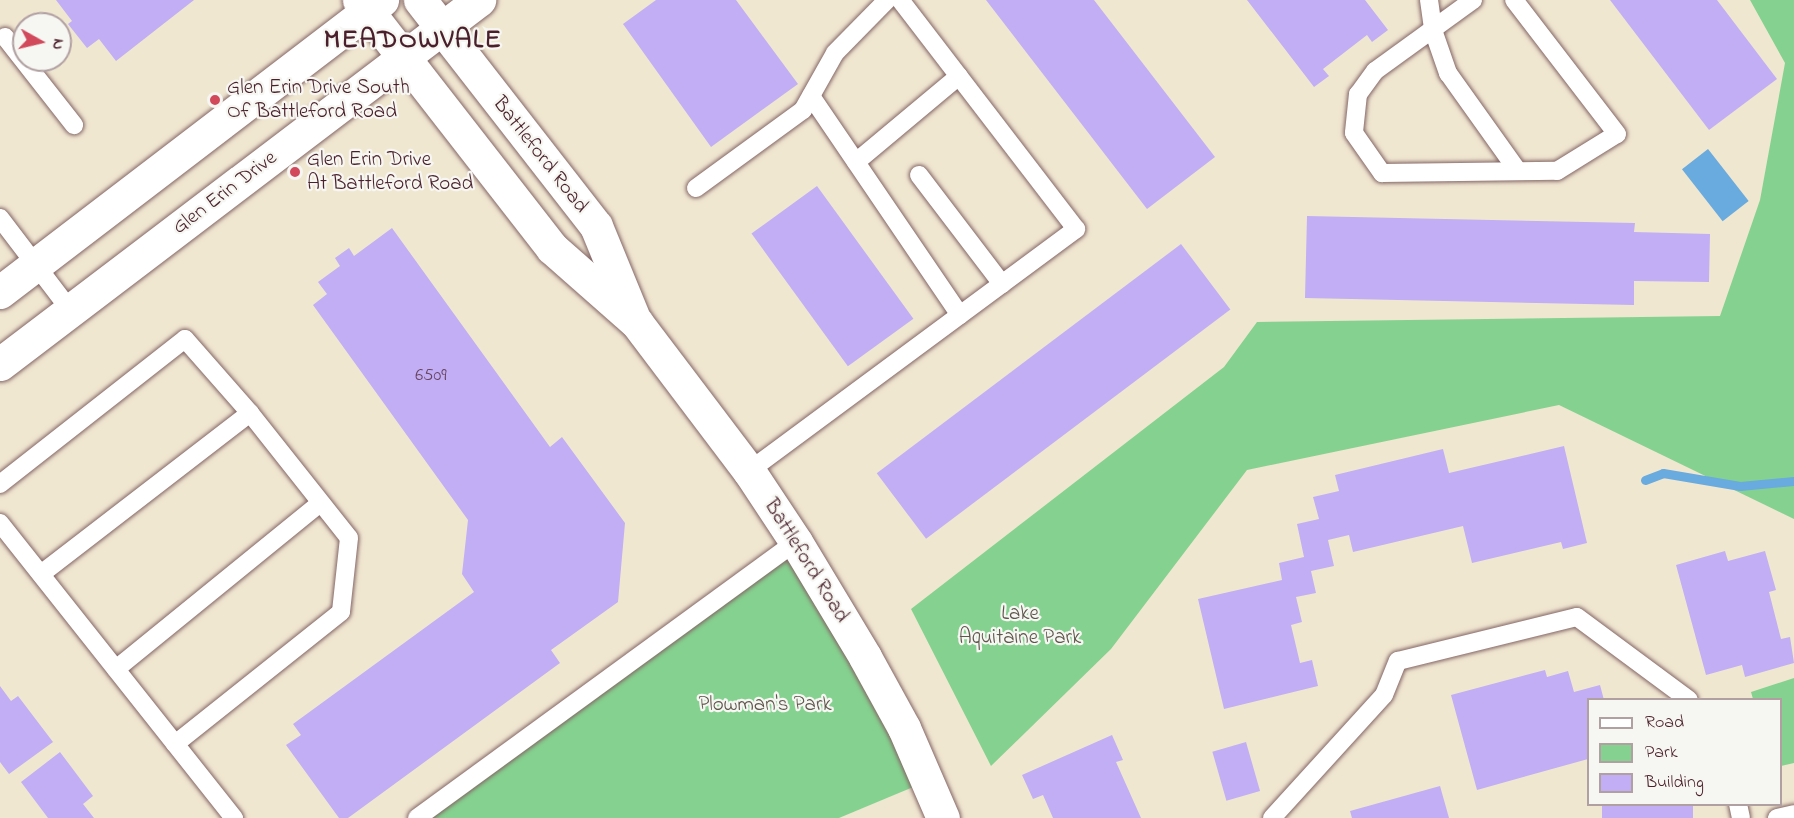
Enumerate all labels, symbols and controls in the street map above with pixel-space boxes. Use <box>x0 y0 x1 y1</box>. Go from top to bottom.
north arrow <box>12 12 72 72</box>
district label: MEADOWVALE <box>324 25 502 57</box>
text: N <box>45 37 70 51</box>
place label: Glen Erin Drive South Of Battleford Road <box>227 75 410 125</box>
street label: Battleford Road <box>487 92 593 218</box>
marker: Glen Erin Drive South Of Battleford Road <box>208 93 222 107</box>
street label: Glen Erin Drive <box>168 146 282 240</box>
place label: Glen Erin Drive At Battleford Road <box>307 147 473 197</box>
marker: Glen Erin Drive At Battleford Road <box>288 165 302 179</box>
house number: 6509 <box>415 365 447 387</box>
street label: Battleford Road <box>758 494 854 628</box>
park label: Lake Aquitaine Park <box>959 601 1081 651</box>
park label: Plowman's Park <box>698 692 832 718</box>
legend <box>1587 698 1782 806</box>
text: Road <box>1645 710 1684 736</box>
text: Park <box>1645 740 1678 766</box>
text: Building <box>1645 770 1704 796</box>

